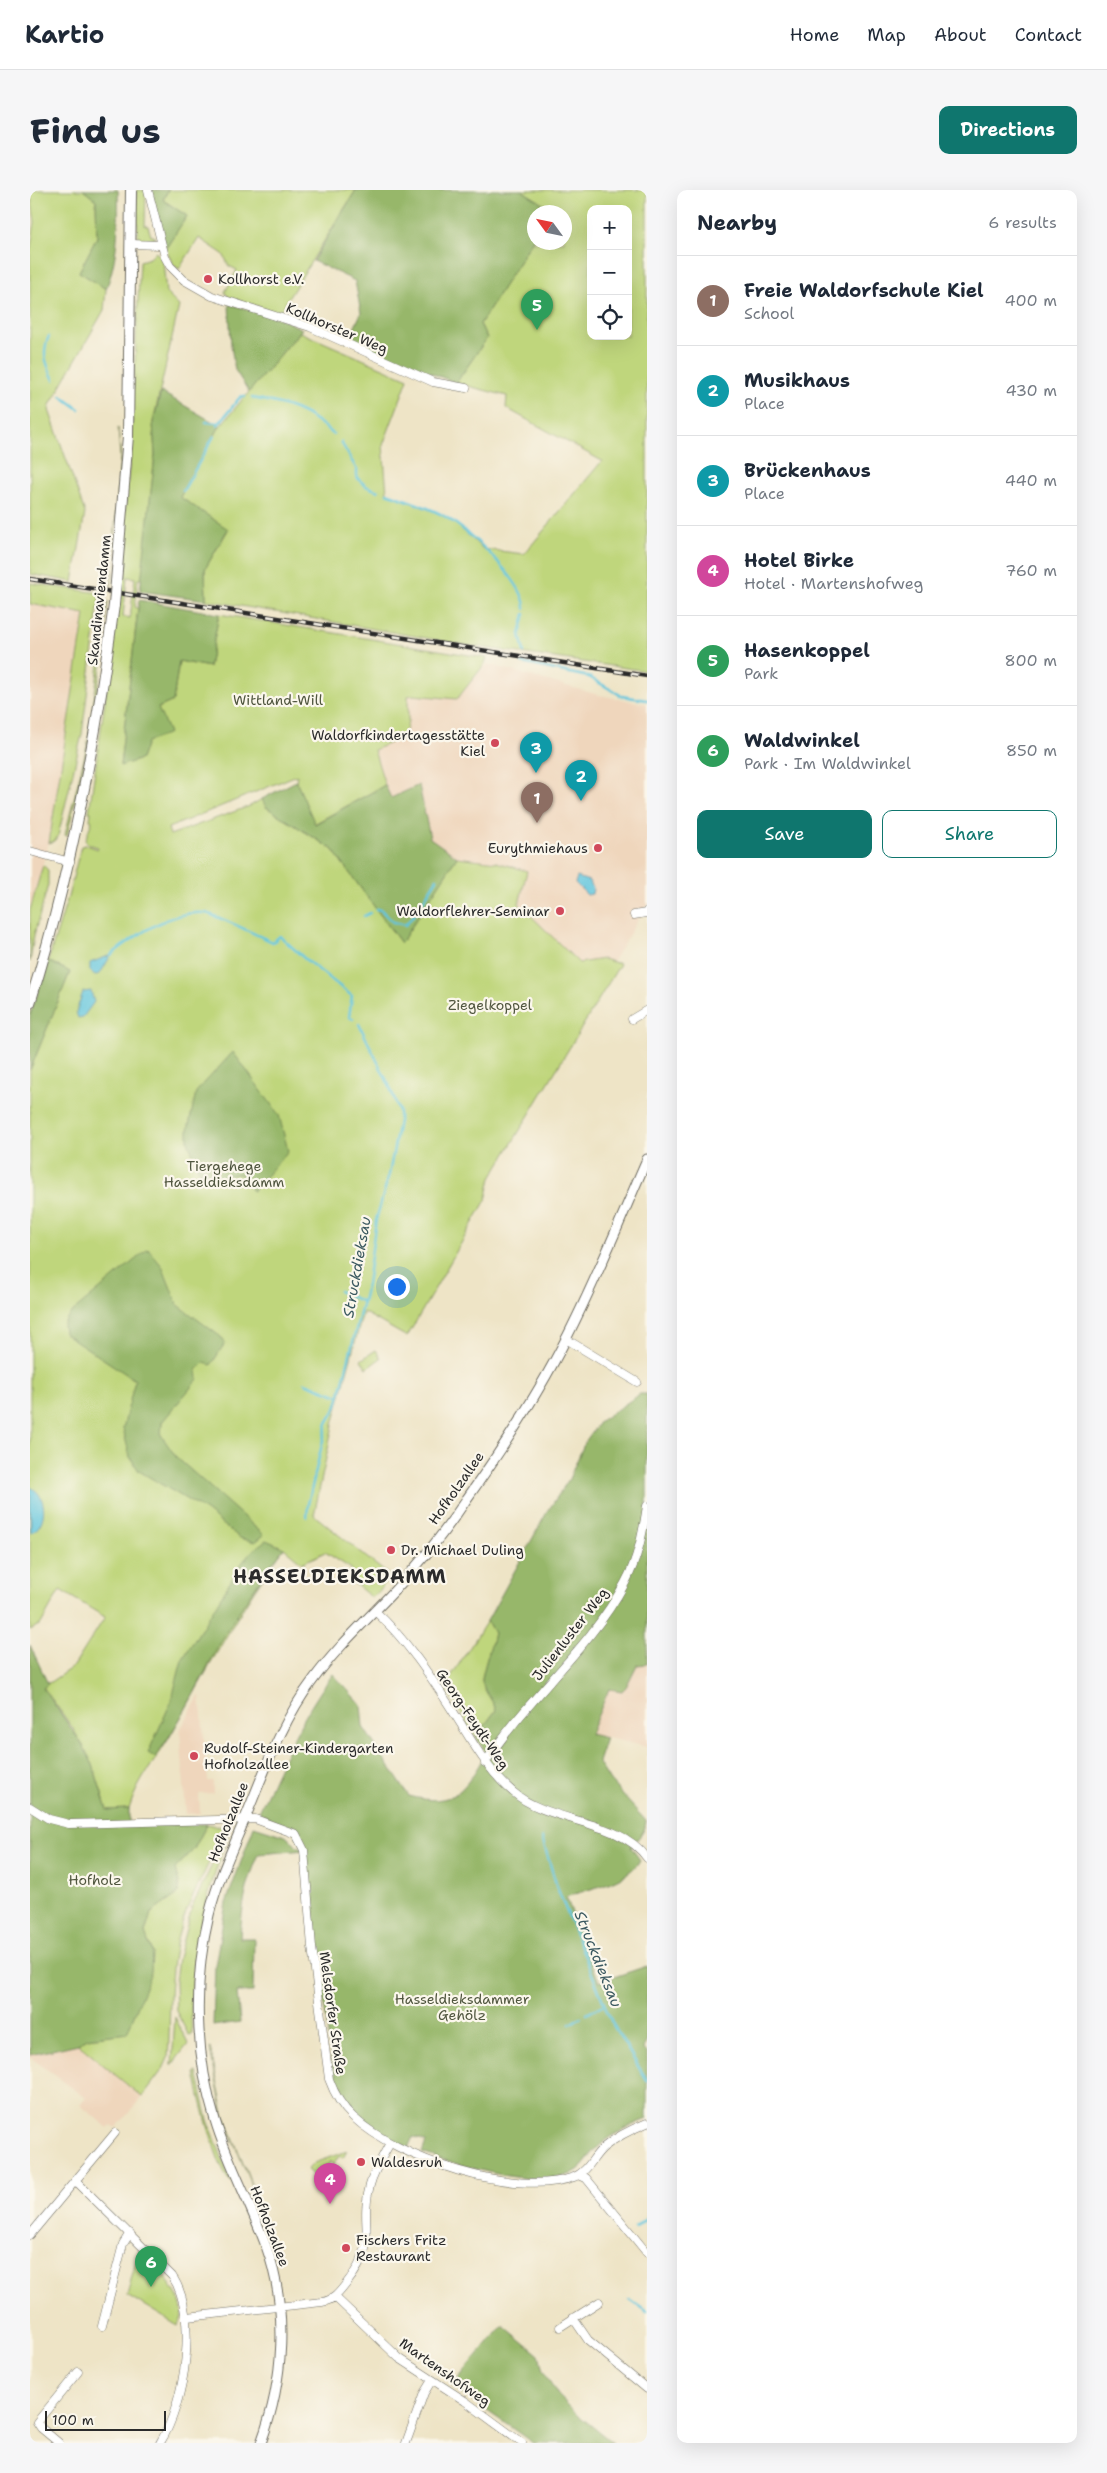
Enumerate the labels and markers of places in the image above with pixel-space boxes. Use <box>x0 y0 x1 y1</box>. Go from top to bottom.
place label: Kollhorst e.V. <box>218 270 304 288</box>
marker: Kollhorst e.V. <box>202 273 214 285</box>
pin: 5 <box>521 289 553 330</box>
place label: Waldorfkindertagesstätte Kiel <box>311 726 486 760</box>
pin: 3 <box>520 732 552 773</box>
marker: Waldorfkindertagesstätte Kiel <box>489 737 501 749</box>
pin: 2 <box>565 760 597 801</box>
pin: 1 <box>521 782 553 823</box>
place label: Eurythmiehaus <box>488 839 588 857</box>
marker: Eurythmiehaus <box>592 842 604 854</box>
place label: Waldorflehrer-Seminar <box>396 902 550 920</box>
marker: Waldorflehrer-Seminar <box>554 905 566 917</box>
place label: Dr. Michael Duling <box>401 1541 524 1559</box>
marker: Dr. Michael Duling <box>385 1544 397 1556</box>
place label: Rudolf-Steiner-Kindergarten Hofholzallee <box>204 1739 394 1773</box>
marker: Rudolf-Steiner-Kindergarten Hofholzallee <box>188 1750 200 1762</box>
place label: Waldesruh <box>371 2153 443 2171</box>
marker: Waldesruh <box>355 2156 367 2168</box>
pin: 4 <box>314 2163 346 2204</box>
place label: Fischers Fritz Restaurant <box>356 2231 447 2265</box>
marker: Fischers Fritz Restaurant <box>340 2242 352 2254</box>
pin: 6 <box>135 2246 167 2287</box>

